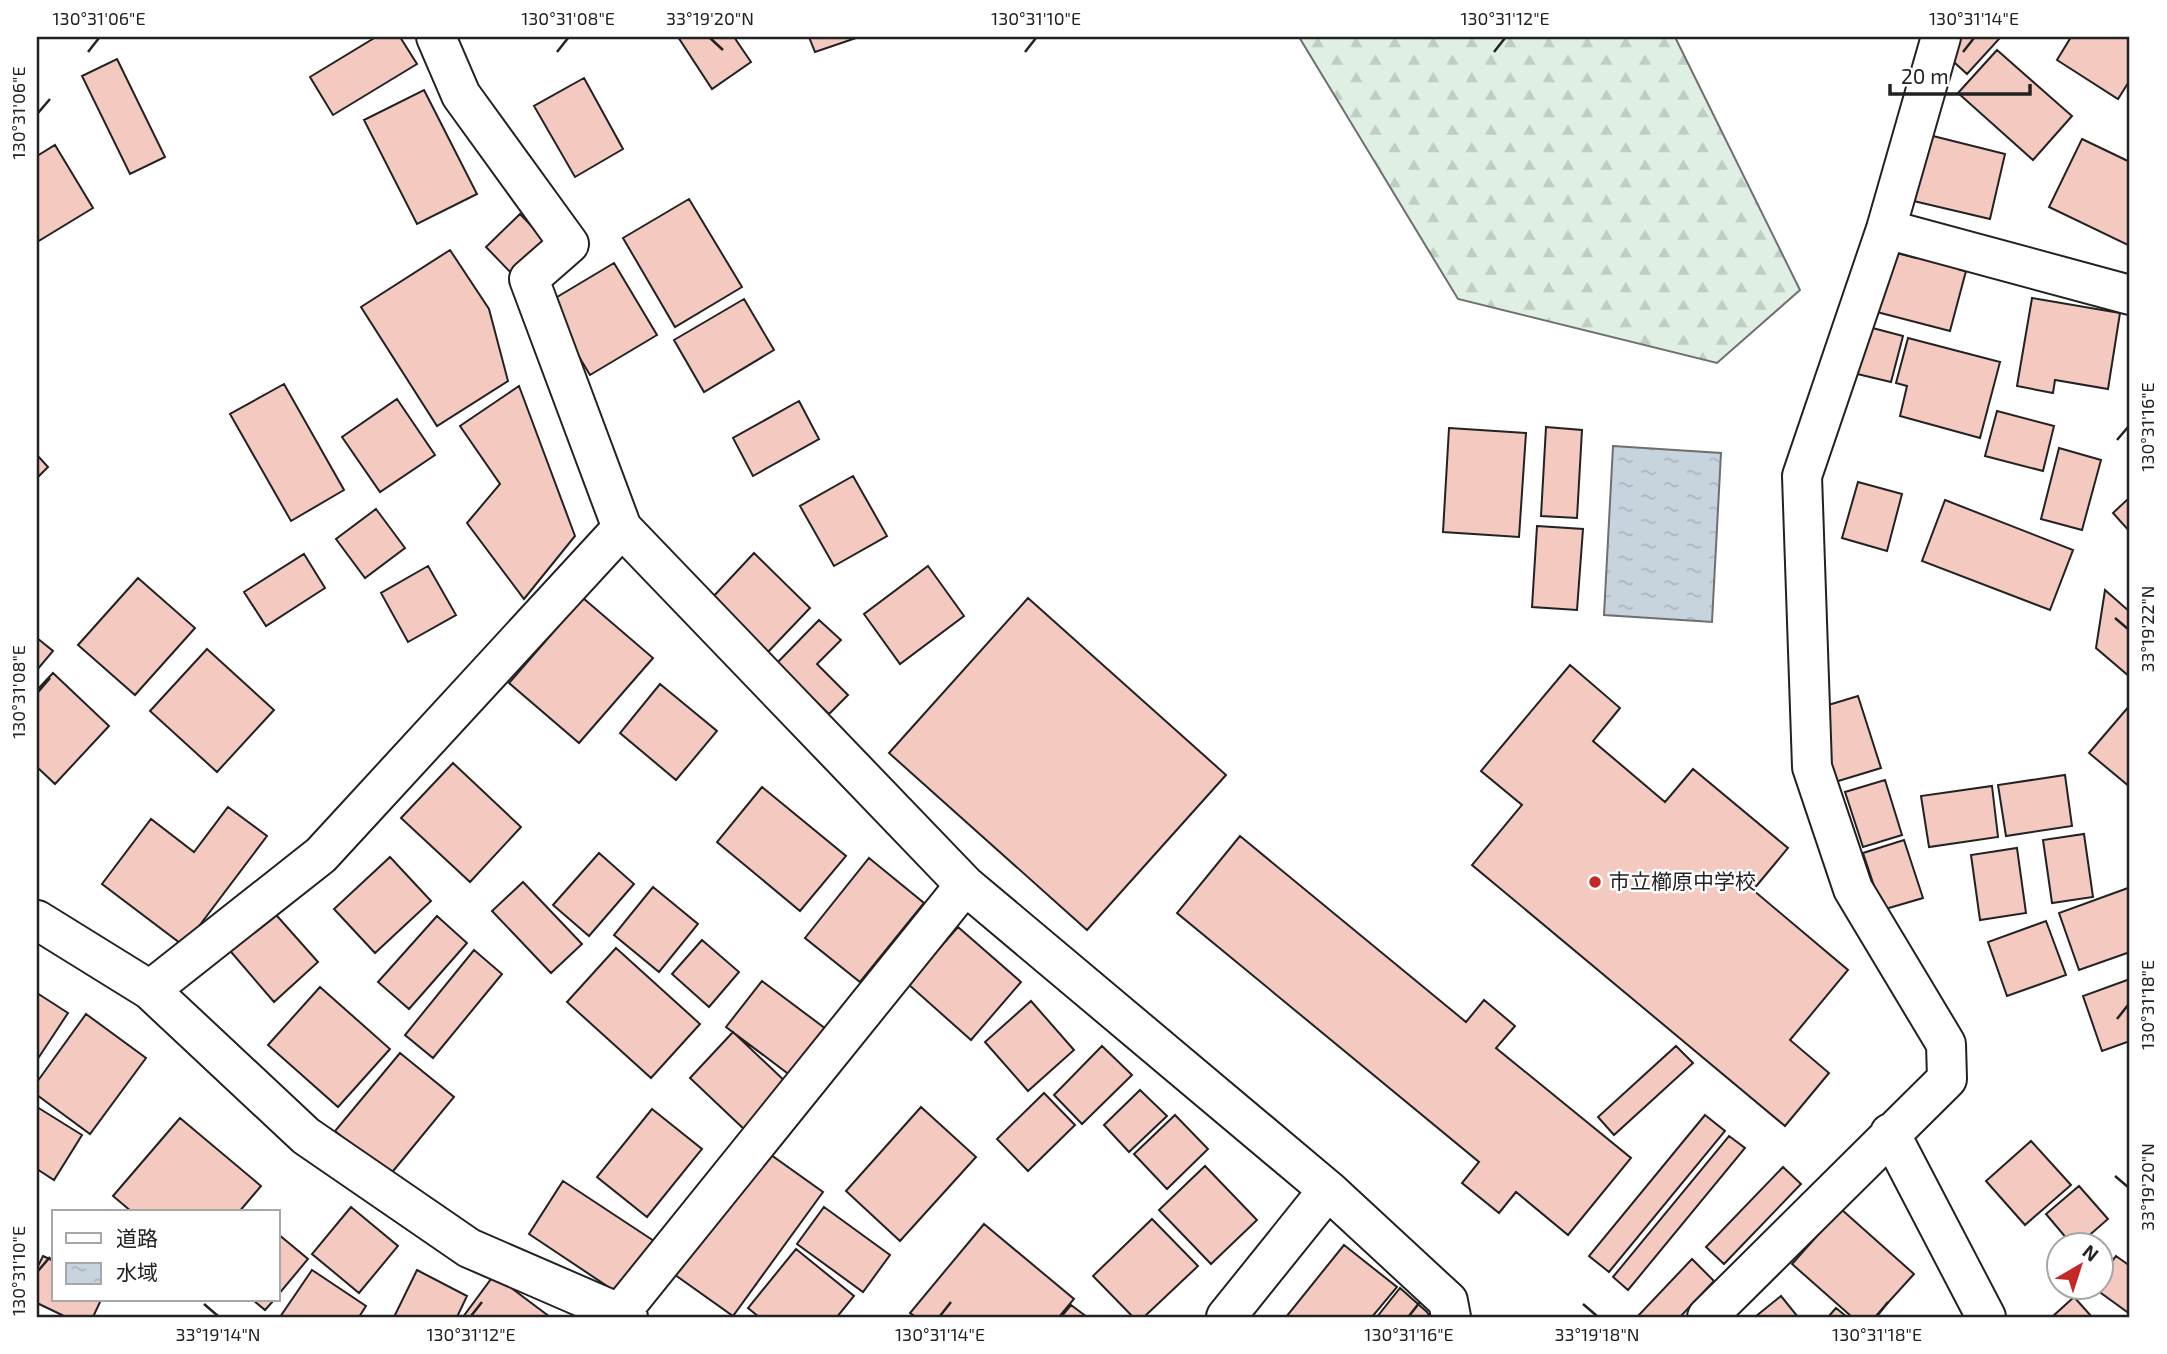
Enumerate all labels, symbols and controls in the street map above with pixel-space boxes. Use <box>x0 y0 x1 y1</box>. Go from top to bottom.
text: 130°31'06"E <box>52 7 146 29</box>
text: 130°31'08"E <box>521 7 615 29</box>
text: 33°19'20"N <box>666 7 754 29</box>
text: 130°31'10"E <box>991 7 1081 29</box>
text: 130°31'12"E <box>1460 7 1550 29</box>
text: 130°31'14"E <box>1929 7 2019 29</box>
scale bar <box>1890 52 2030 96</box>
text: 20 m <box>1901 63 1949 88</box>
text: 130°31'06"E <box>7 66 29 160</box>
text: 130°31'16"E <box>2136 382 2158 472</box>
text: 33°19'22"N <box>2136 585 2158 673</box>
text: 130°31'08"E <box>7 645 29 739</box>
place label: 市立櫛原中学校 <box>1609 868 1756 893</box>
marker: 市立櫛原中学校 <box>1587 874 1603 890</box>
text: 130°31'18"E <box>2136 960 2158 1050</box>
text: 33°19'20"N <box>2136 1143 2158 1231</box>
legend <box>52 1210 280 1302</box>
text: 道路 <box>116 1225 158 1250</box>
text: 130°31'10"E <box>7 1226 29 1316</box>
north arrow <box>2044 1232 2114 1302</box>
text: N <box>2078 1239 2104 1266</box>
text: 水域 <box>116 1259 158 1284</box>
text: 33°19'14"N <box>176 1323 260 1345</box>
text: 130°31'12"E <box>426 1323 516 1345</box>
text: 130°31'14"E <box>895 1323 985 1345</box>
text: 130°31'16"E <box>1364 1323 1454 1345</box>
text: 33°19'18"N <box>1555 1323 1639 1345</box>
text: 130°31'18"E <box>1832 1323 1922 1345</box>

